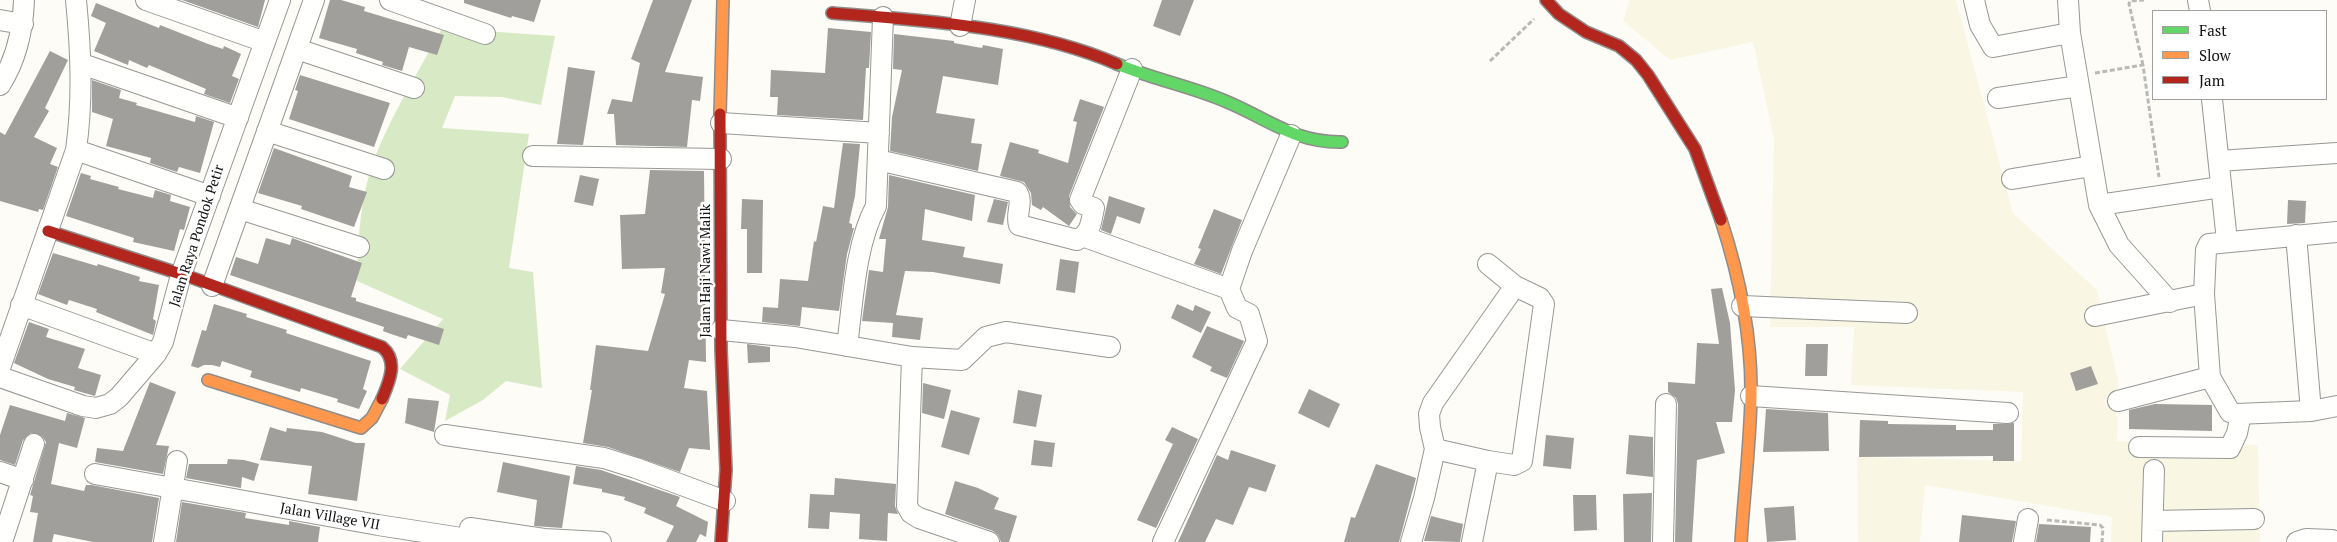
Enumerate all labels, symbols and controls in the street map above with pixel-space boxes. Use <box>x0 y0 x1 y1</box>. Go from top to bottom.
legend <box>2152 10 2327 100</box>
text: Fast <box>2199 20 2227 40</box>
text: Slow <box>2199 45 2231 65</box>
text: Jam <box>2199 70 2225 90</box>
street label: Jalan Raya Pondok Petir <box>166 163 228 309</box>
street label: Jalan Haji Nawi Malik <box>698 204 714 338</box>
street label: Jalan Village VII <box>279 500 381 534</box>

